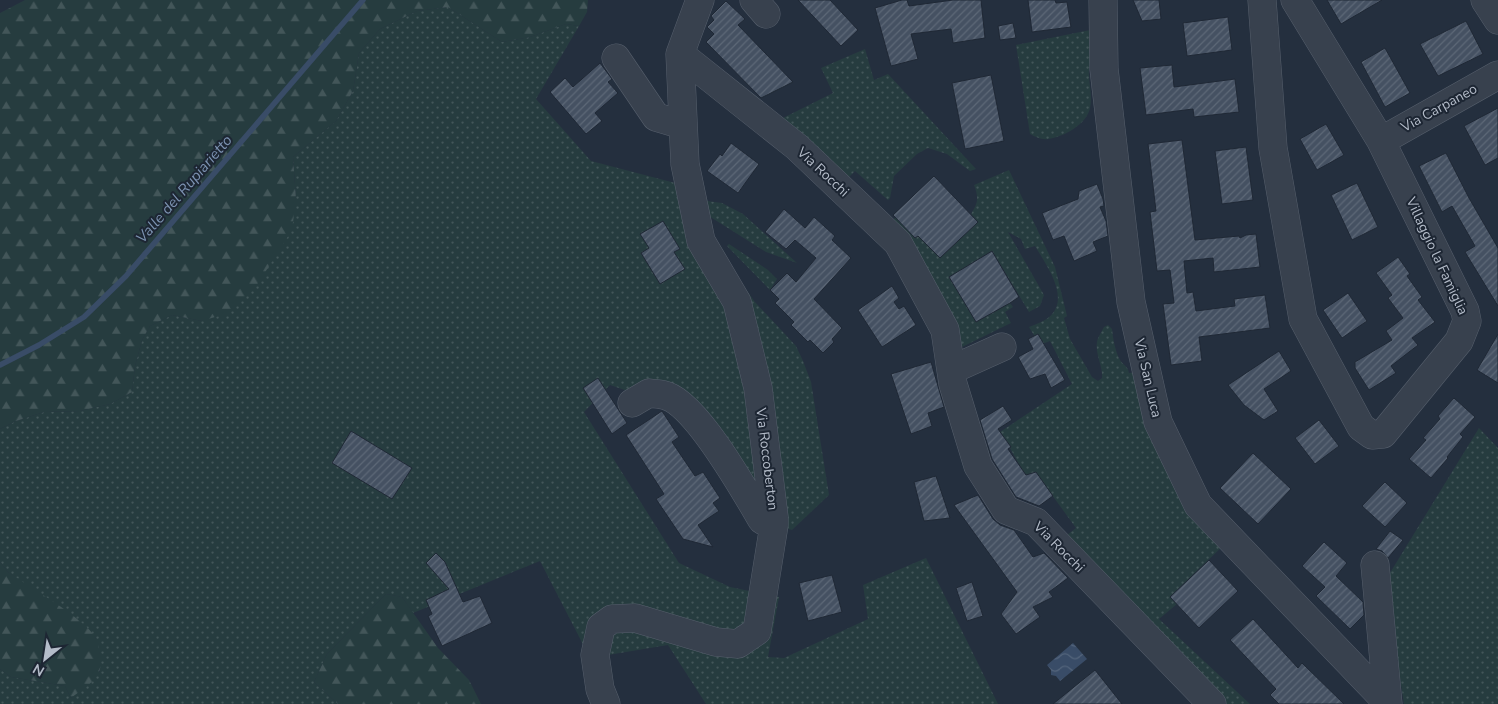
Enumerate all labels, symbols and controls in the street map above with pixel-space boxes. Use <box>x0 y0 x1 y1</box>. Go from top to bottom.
street label: Via Carpaneo <box>1397 79 1481 137</box>
water label: Valle del Rupiarietto <box>131 131 237 247</box>
street label: Via Rocchi <box>792 142 853 201</box>
street label: Villaggio la Famiglia <box>1401 193 1473 318</box>
street label: Via San Luca <box>1129 336 1166 419</box>
street label: Via Roccoberton <box>751 406 783 511</box>
street label: Via Rocchi <box>1029 517 1089 577</box>
north arrow <box>20 634 70 684</box>
text: N <box>29 659 48 681</box>

